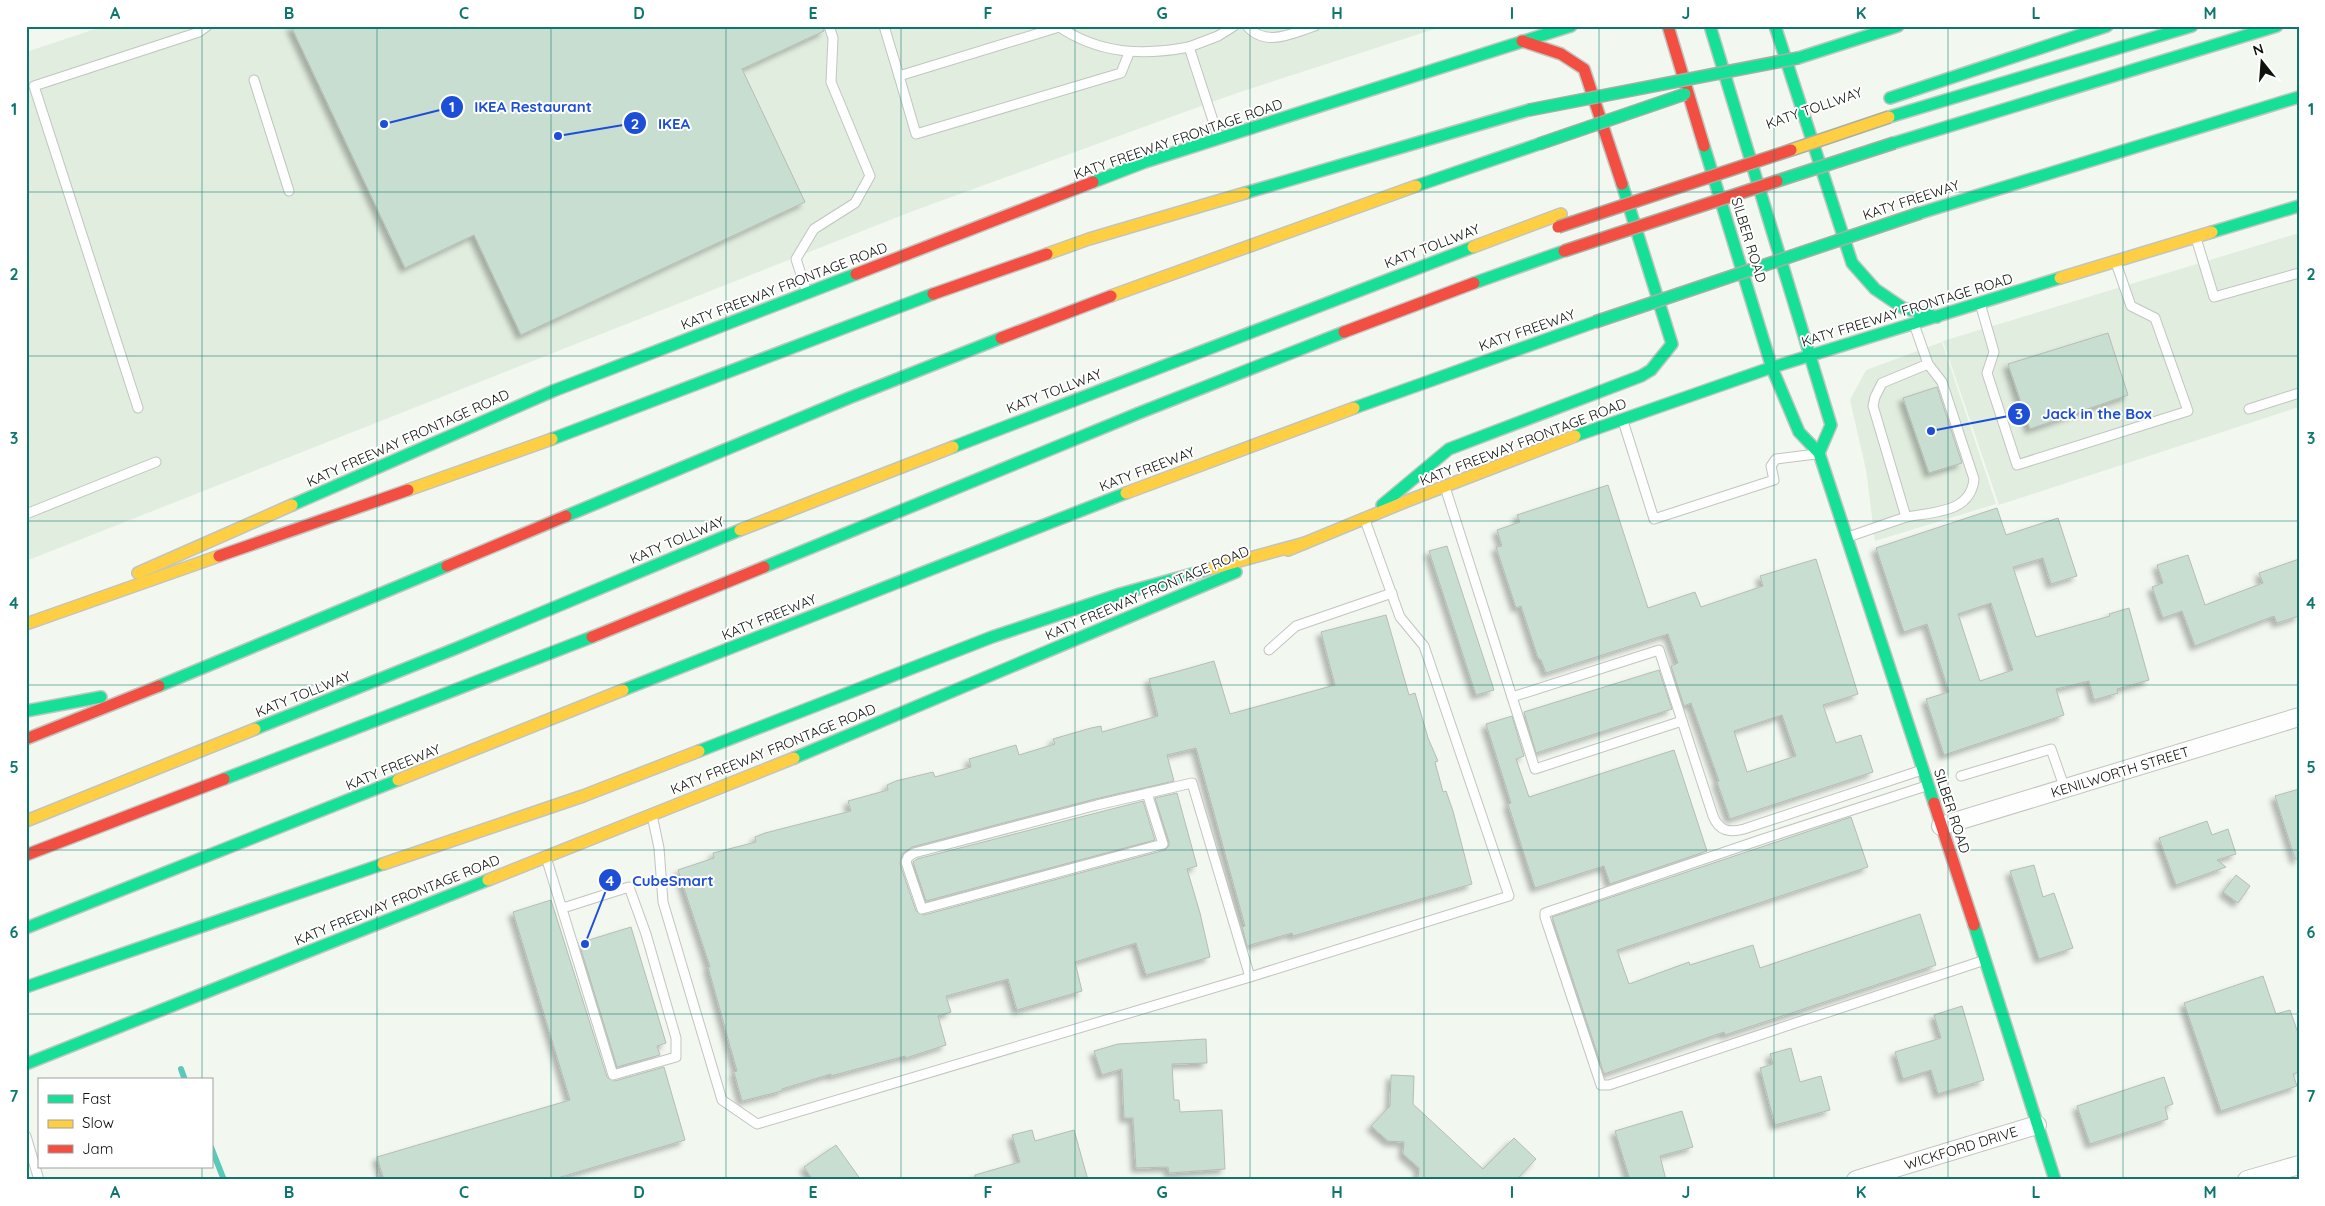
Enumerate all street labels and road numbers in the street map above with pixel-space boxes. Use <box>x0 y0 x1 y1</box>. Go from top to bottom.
street label: KATY TOLLWAY <box>1763 83 1865 133</box>
street label: KATY FREEWAY FRONTAGE ROAD <box>1071 95 1285 183</box>
street label: KATY FREEWAY <box>1860 176 1962 224</box>
street label: SILBER ROAD <box>1728 195 1770 285</box>
street label: KATY TOLLWAY <box>1382 219 1482 272</box>
street label: KATY FREEWAY FRONTAGE ROAD <box>678 238 890 334</box>
street label: KATY FREEWAY FRONTAGE ROAD <box>1799 269 2015 351</box>
street label: KATY FREEWAY <box>1476 305 1578 355</box>
street label: KATY TOLLWAY <box>1004 364 1104 417</box>
street label: KATY FREEWAY FRONTAGE ROAD <box>304 385 512 491</box>
street label: KATY FREEWAY FRONTAGE ROAD <box>1417 394 1629 490</box>
street label: KATY FREEWAY <box>1097 442 1197 495</box>
street label: KATY TOLLWAY <box>627 512 727 568</box>
street label: KATY FREEWAY FRONTAGE ROAD <box>1042 542 1252 644</box>
street label: KATY FREEWAY <box>719 590 819 644</box>
street label: KATY TOLLWAY <box>253 667 353 721</box>
street label: KATY FREEWAY FRONTAGE ROAD <box>668 699 878 799</box>
street label: KATY FREEWAY <box>343 740 443 794</box>
street label: KENILWORTH STREET <box>2049 742 2191 802</box>
street label: SILBER ROAD <box>1930 766 1974 856</box>
street label: KATY FREEWAY FRONTAGE ROAD <box>292 850 502 950</box>
street label: WICKFORD DRIVE <box>1902 1122 2020 1174</box>

